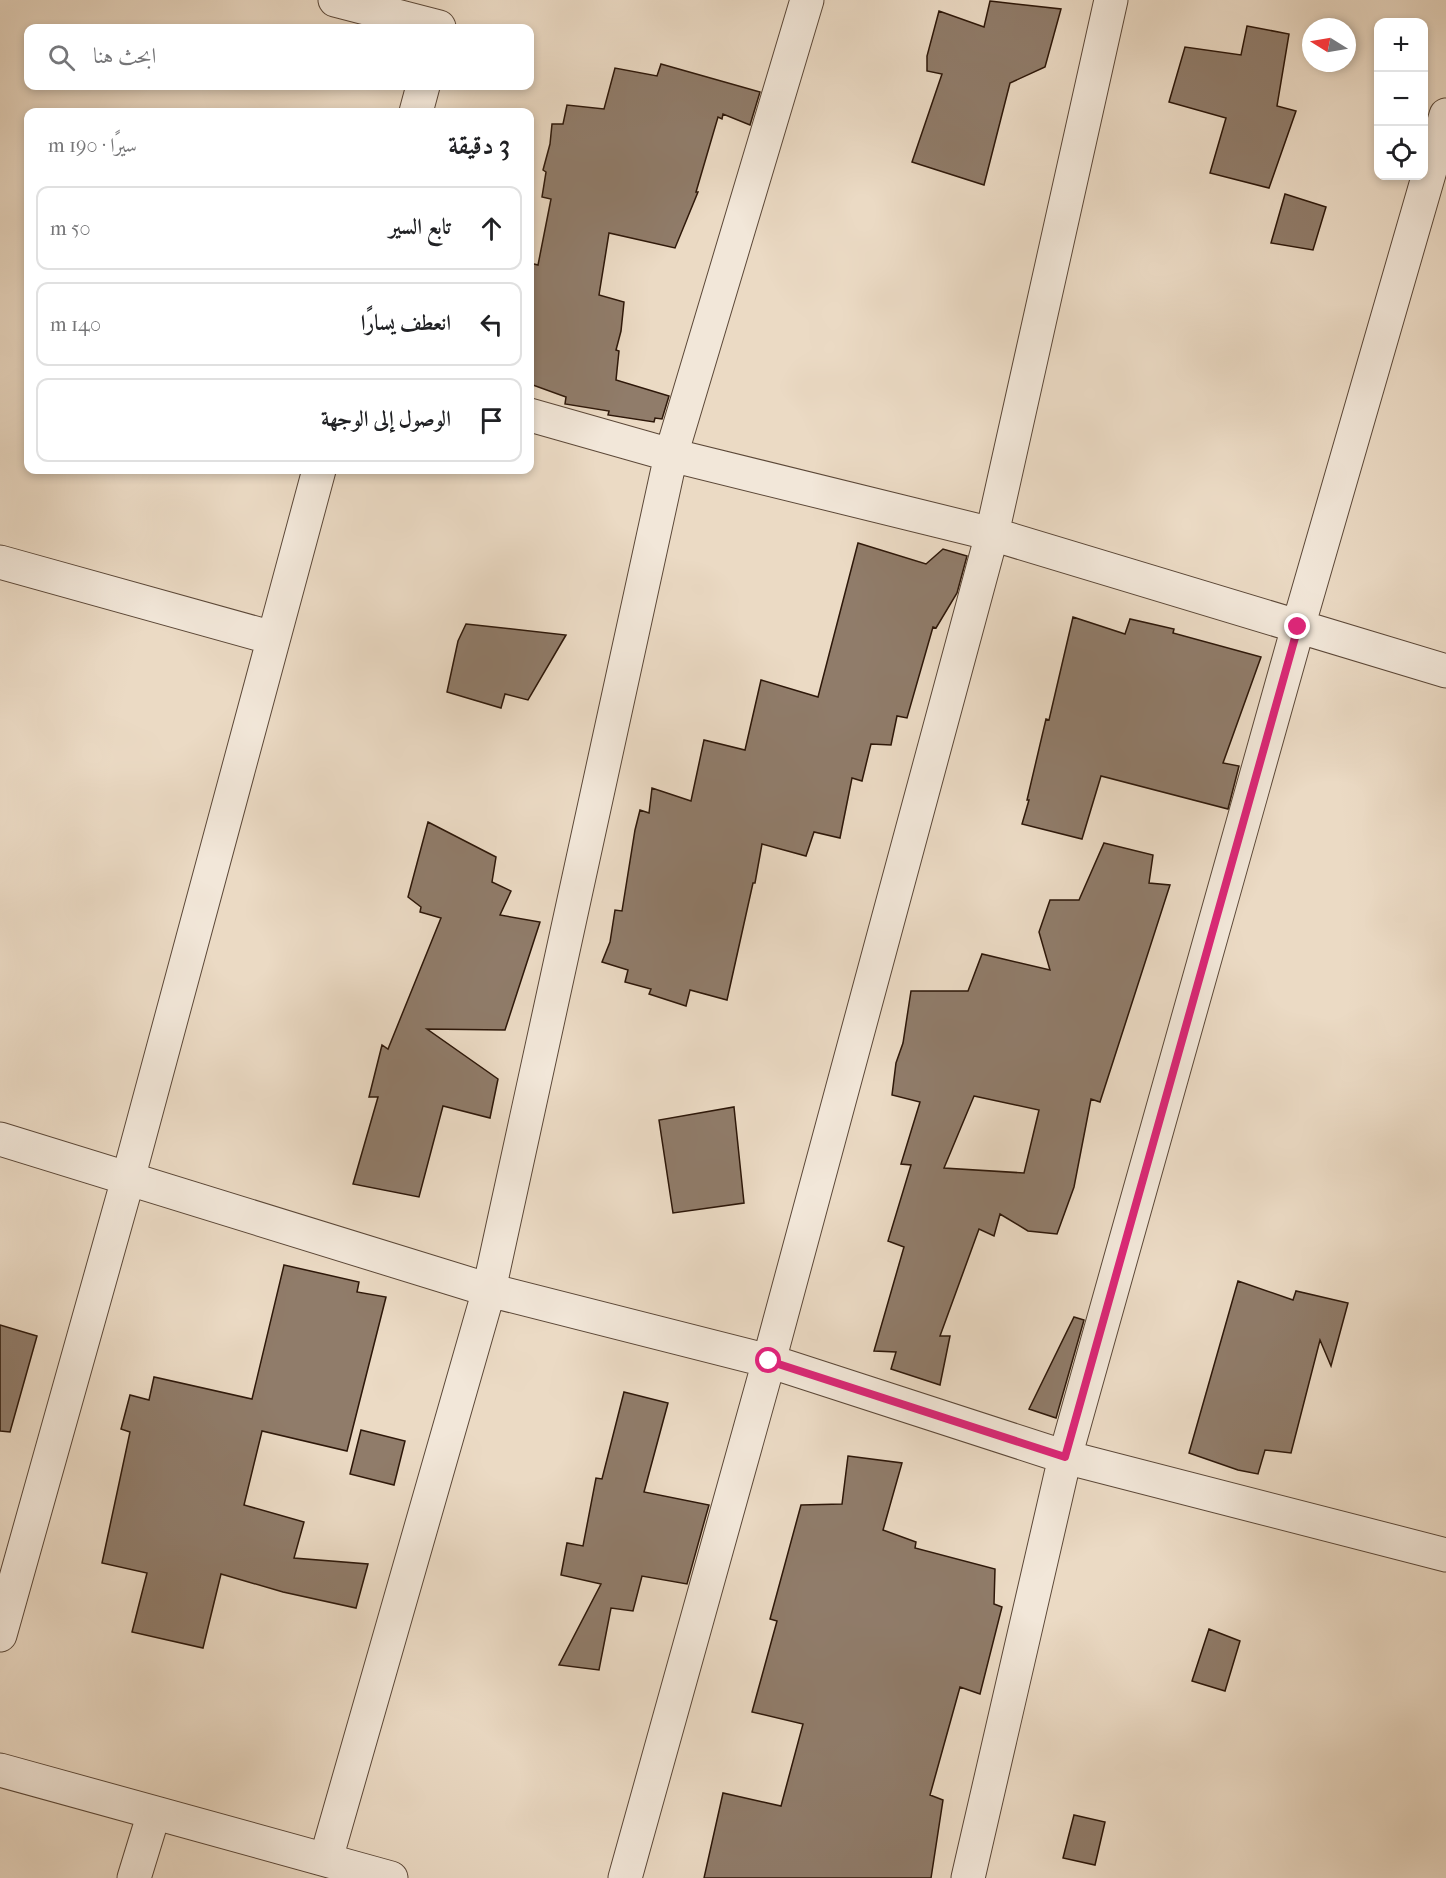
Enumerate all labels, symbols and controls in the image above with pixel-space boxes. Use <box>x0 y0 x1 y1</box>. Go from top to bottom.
north arrow <box>1302 18 1356 72</box>
map controls <box>1374 18 1428 180</box>
button: + <box>1374 18 1428 72</box>
search box <box>24 24 534 90</box>
icon: search <box>45 41 78 74</box>
text: ابحث هنا <box>93 43 156 69</box>
button: − <box>1374 72 1428 126</box>
button: locate <box>1374 126 1428 180</box>
text: 3 دقيقة <box>448 130 510 161</box>
text: سيرًا · 190 m <box>48 134 137 157</box>
icon: ahead <box>475 212 508 245</box>
text: تابع السير <box>389 214 451 240</box>
text: 50 m <box>50 217 91 240</box>
icon: left <box>475 308 508 341</box>
text: انعطف يسارًا <box>361 310 451 336</box>
text: 140 m <box>50 313 101 336</box>
icon: arrive <box>475 404 508 437</box>
text: الوصول إلى الوجهة <box>321 406 451 432</box>
route end <box>1284 613 1310 639</box>
route start <box>755 1347 781 1373</box>

